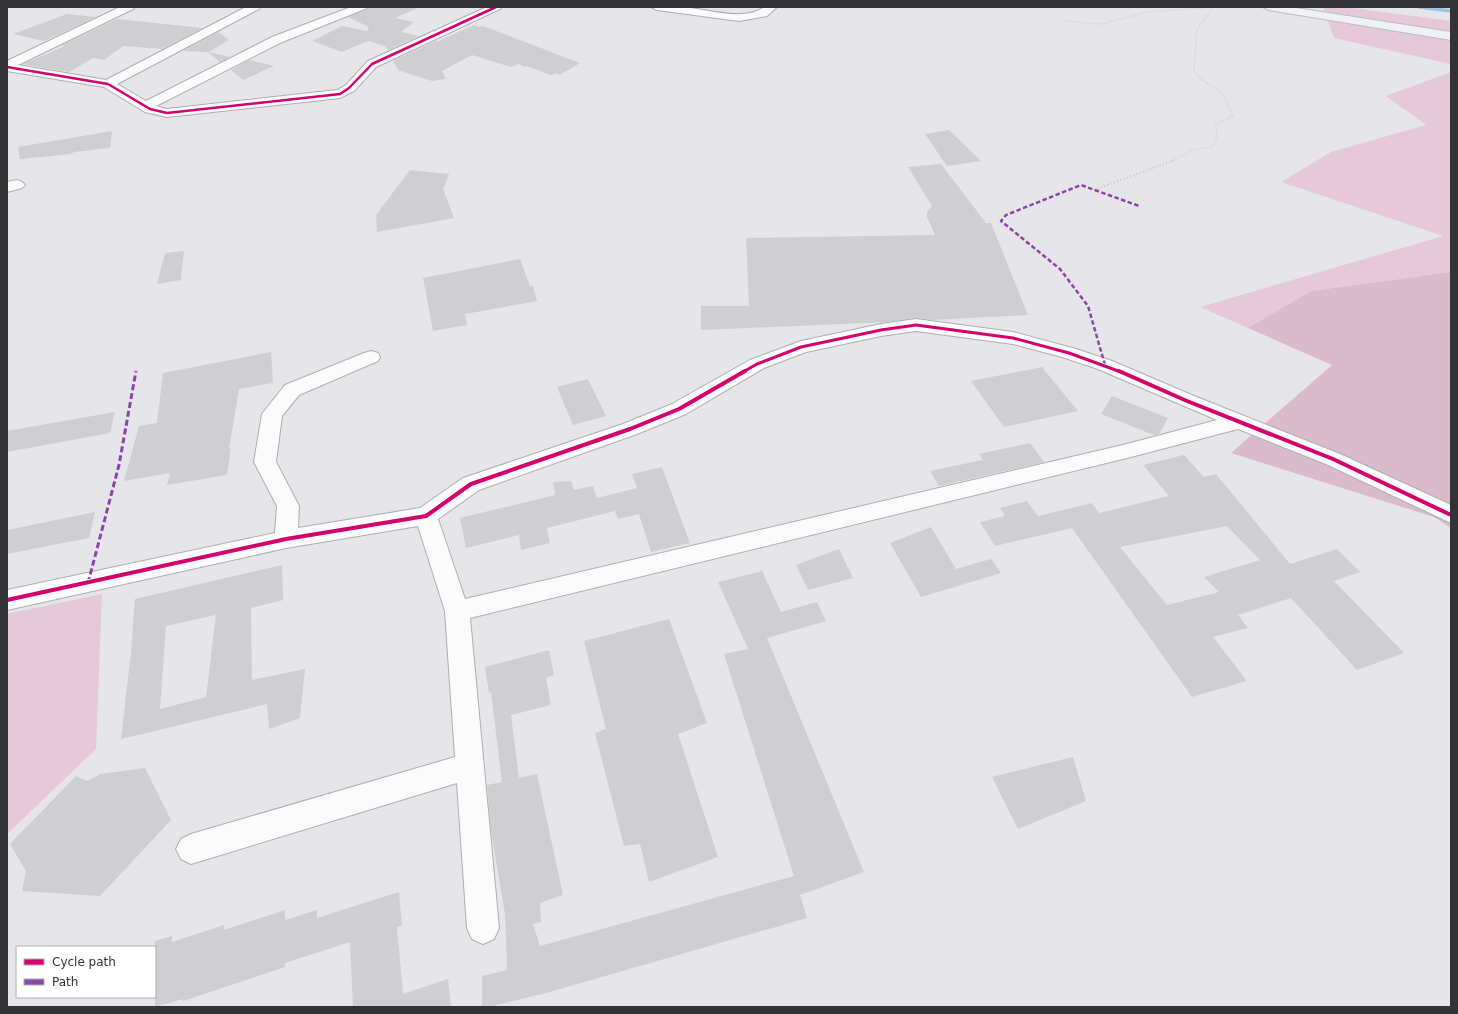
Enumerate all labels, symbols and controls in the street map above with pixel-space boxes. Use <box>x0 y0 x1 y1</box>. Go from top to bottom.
legend <box>16 946 156 998</box>
text: Cycle path <box>52 955 116 969</box>
text: Path <box>52 975 78 989</box>

